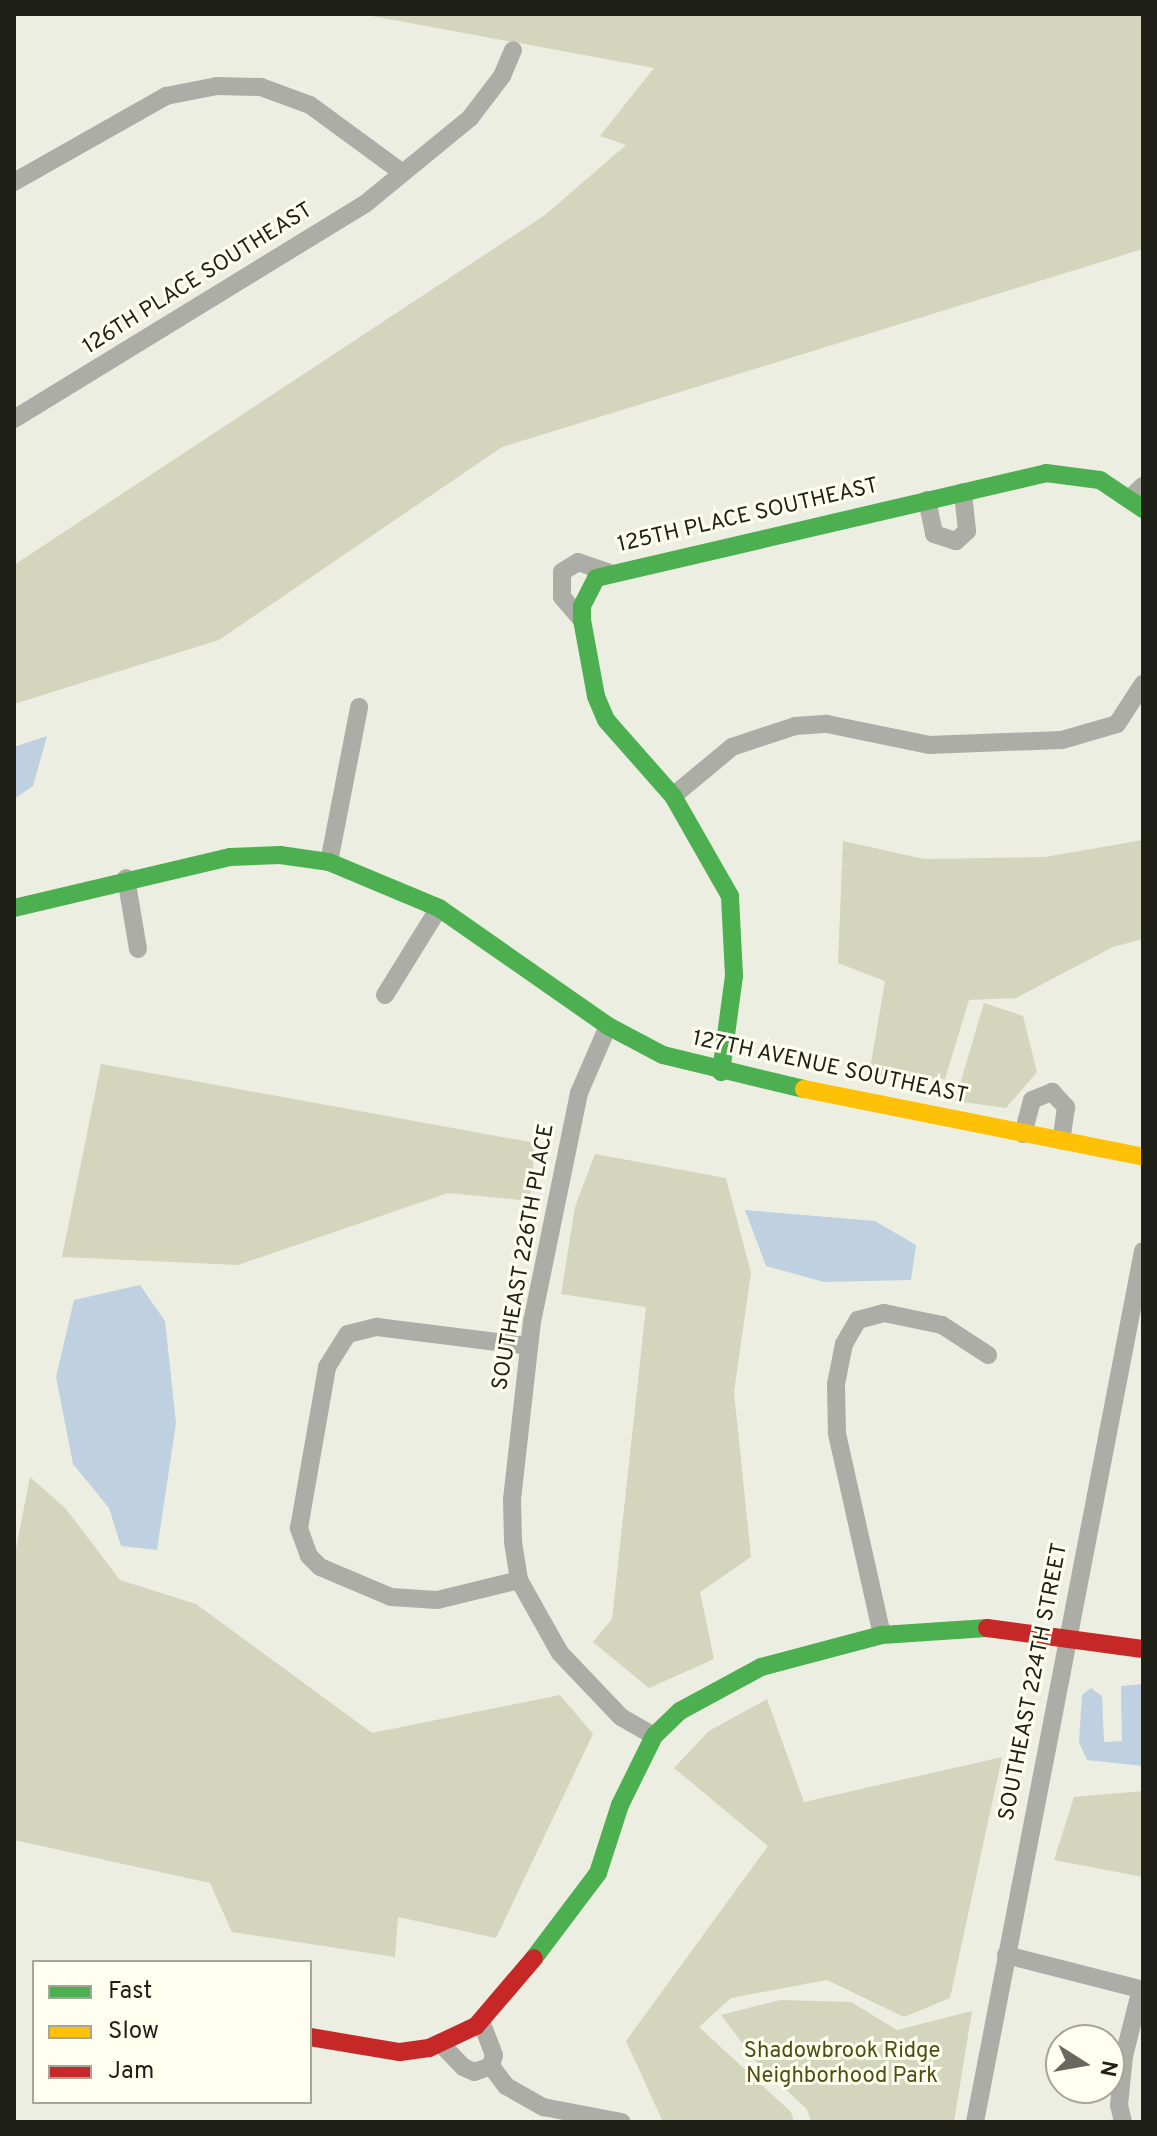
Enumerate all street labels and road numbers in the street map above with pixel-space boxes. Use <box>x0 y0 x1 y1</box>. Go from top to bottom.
street label: 126TH PLACE SOUTHEAST <box>78 197 318 361</box>
street label: 125TH PLACE SOUTHEAST <box>615 473 881 559</box>
street label: 127TH AVENUE SOUTHEAST <box>689 1026 971 1110</box>
street label: SOUTHEAST 226TH PLACE <box>487 1121 561 1393</box>
street label: SOUTHEAST 224TH STREET <box>994 1540 1074 1824</box>

